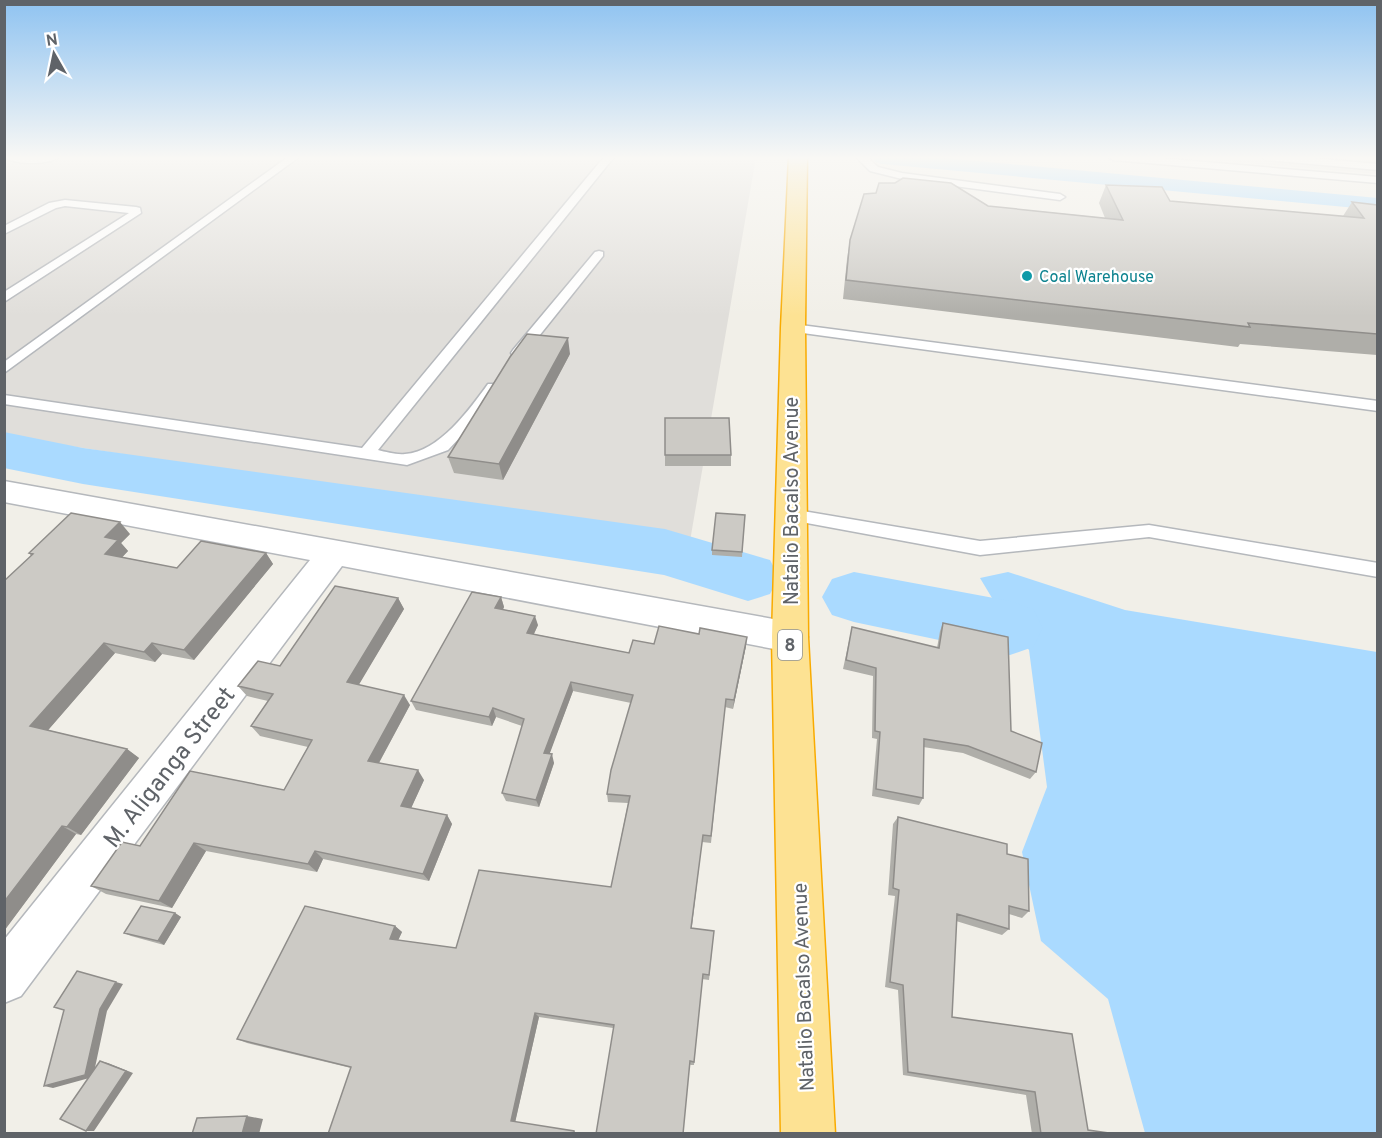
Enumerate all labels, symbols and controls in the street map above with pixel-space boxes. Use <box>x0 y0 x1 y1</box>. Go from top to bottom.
north arrow <box>24 24 84 84</box>
text: N <box>45 30 59 52</box>
place label: Coal Warehouse <box>1039 268 1154 288</box>
marker: Coal Warehouse <box>1020 269 1034 283</box>
street label: Natalio Bacalso Avenue <box>780 397 806 605</box>
road number: 8 <box>778 630 802 660</box>
street label: M. Aliganga Street <box>98 682 243 855</box>
street label: Natalio Bacalso Avenue <box>788 882 822 1092</box>

